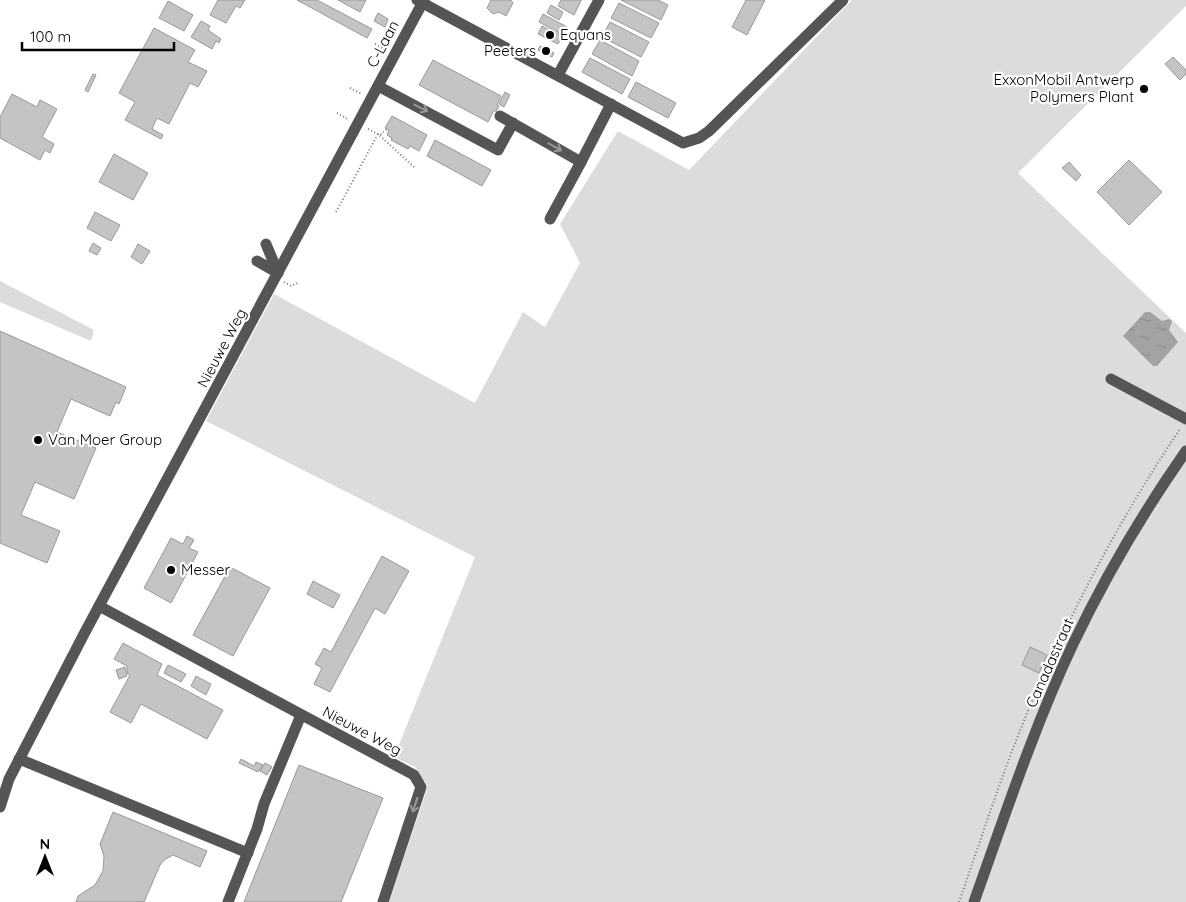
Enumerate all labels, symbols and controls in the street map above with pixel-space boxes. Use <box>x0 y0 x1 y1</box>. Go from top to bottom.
street label: C-Laan <box>362 17 403 71</box>
scale bar <box>22 20 175 52</box>
place label: Equans <box>560 25 611 44</box>
text: 100 m <box>30 27 71 46</box>
marker: Equans <box>544 29 556 41</box>
place label: Peeters <box>484 41 536 60</box>
marker: Peeters <box>540 45 552 57</box>
place label: ExxonMobil Antwerp Polymers Plant <box>993 70 1134 106</box>
marker: ExxonMobil Antwerp Polymers Plant <box>1138 83 1150 95</box>
one-way arrow <box>413 104 428 113</box>
one-way arrow <box>548 142 563 152</box>
street label: Nieuwe Weg <box>193 305 250 391</box>
place label: Van Moer Group <box>48 430 162 449</box>
marker: Van Moer Group <box>32 434 44 446</box>
place label: Messer <box>181 560 230 579</box>
marker: Messer <box>165 564 177 576</box>
street label: Canadastraat <box>1021 615 1078 710</box>
street label: Nieuwe Weg <box>319 702 405 759</box>
one-way arrow <box>410 797 419 813</box>
north arrow <box>20 832 70 882</box>
text: N <box>40 835 50 853</box>

